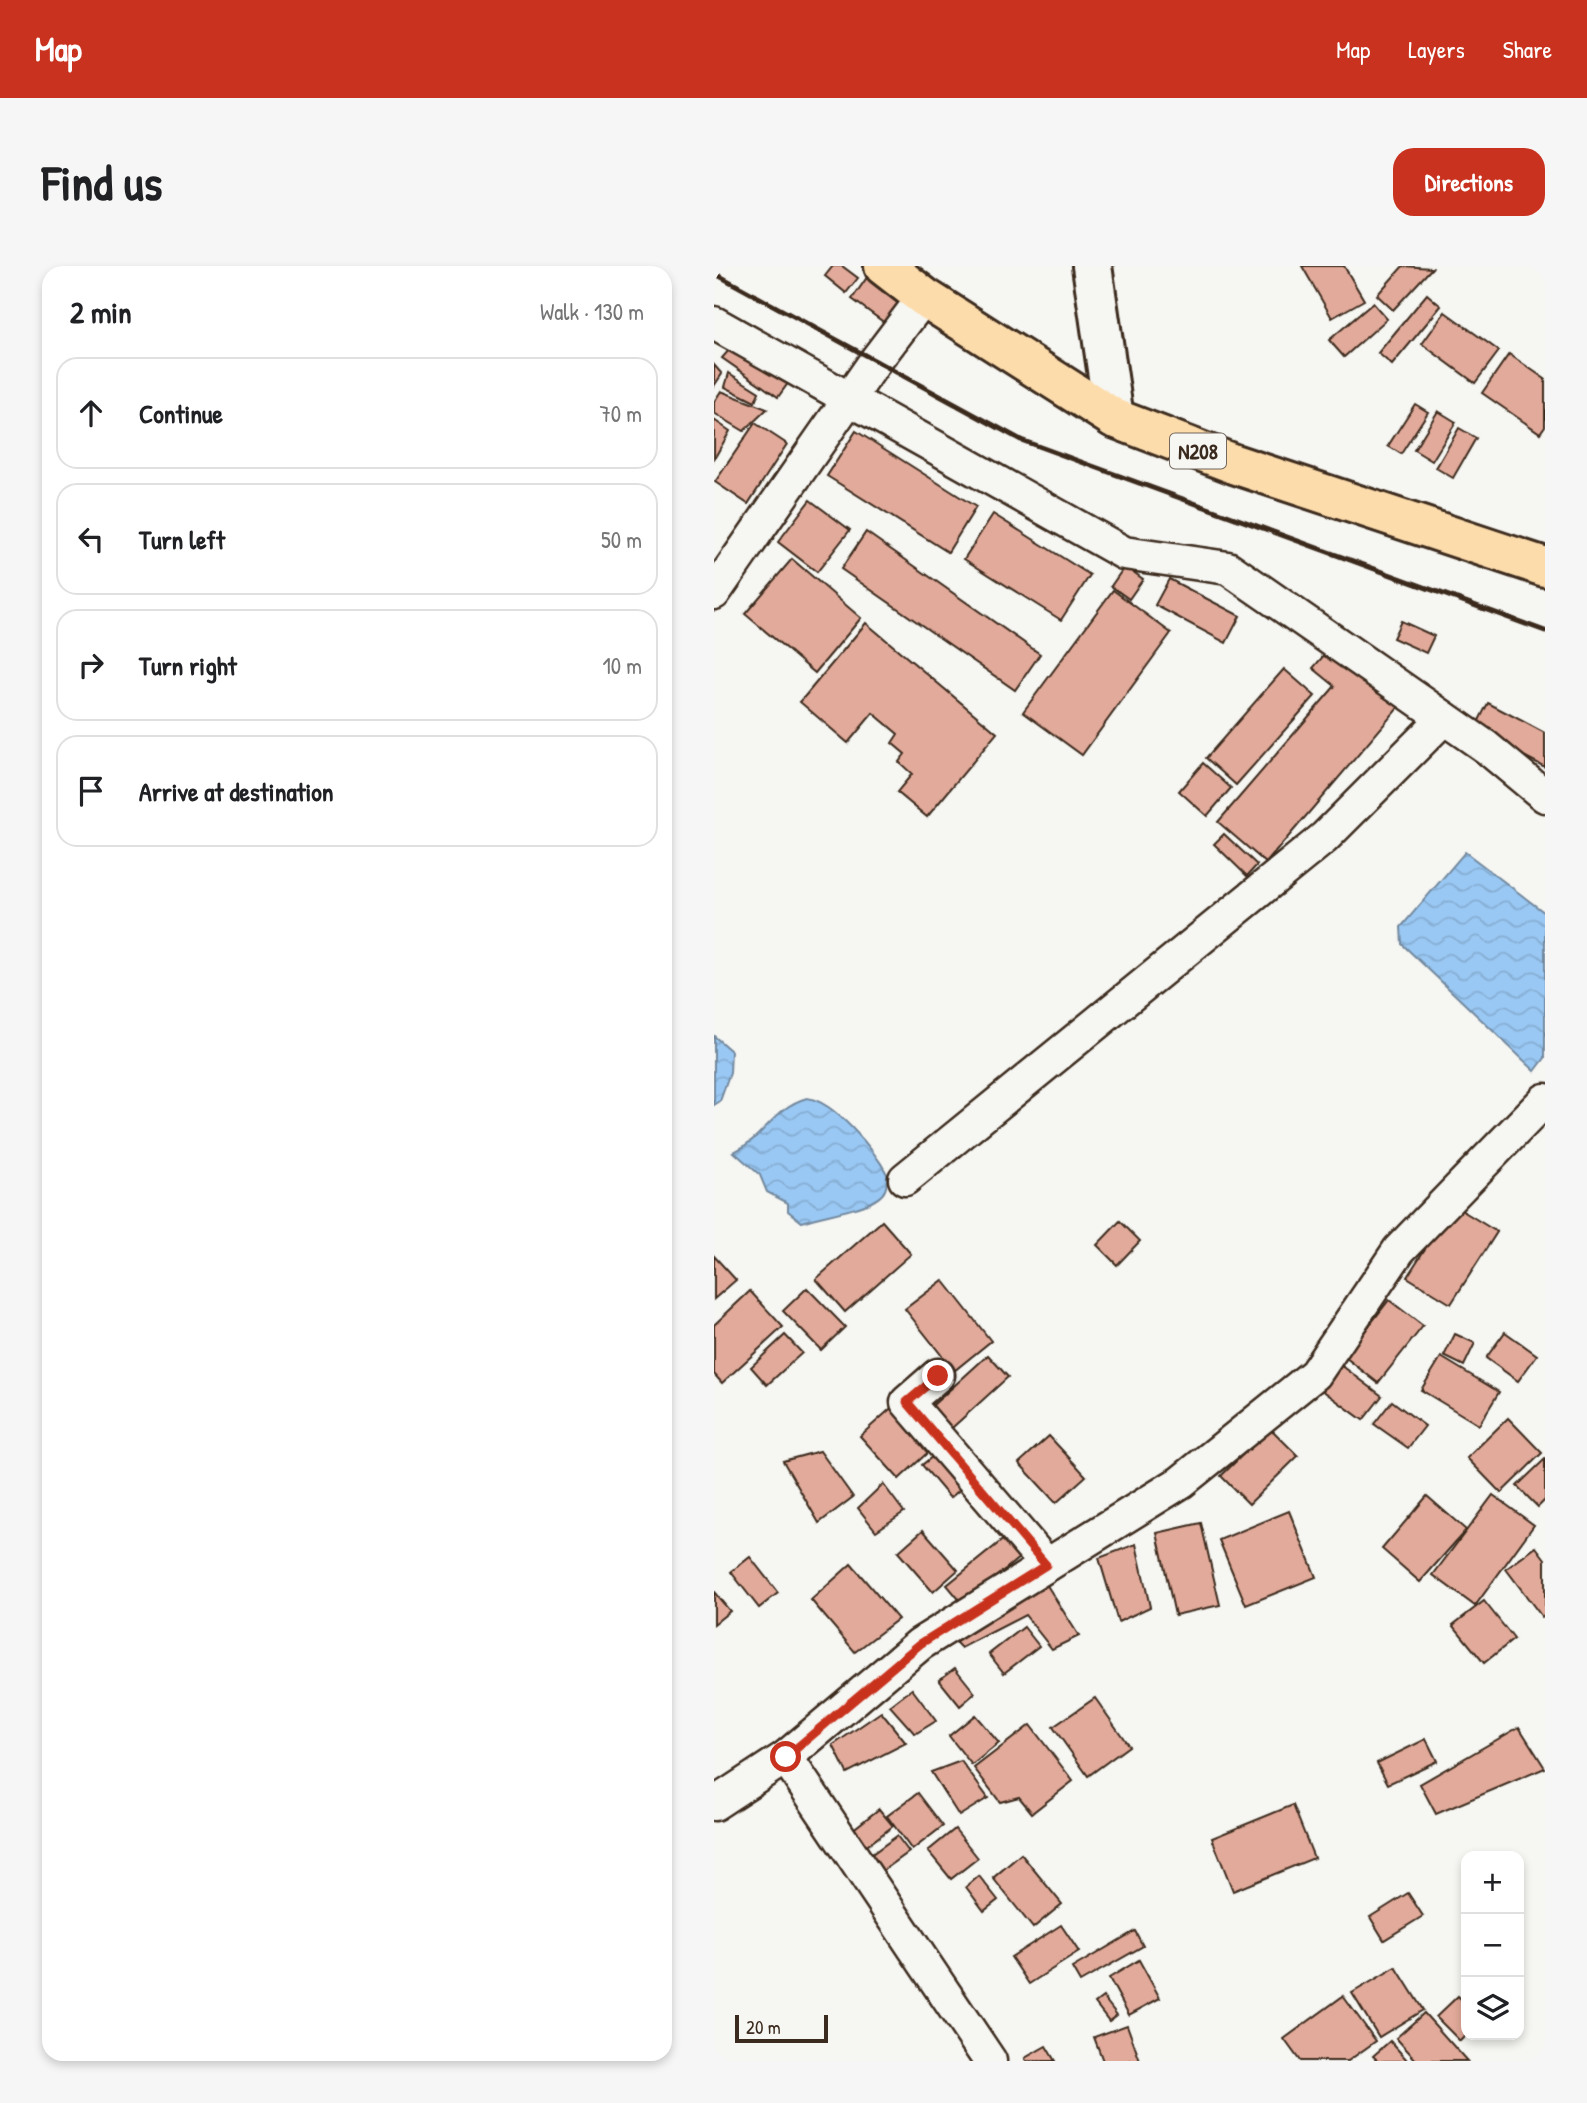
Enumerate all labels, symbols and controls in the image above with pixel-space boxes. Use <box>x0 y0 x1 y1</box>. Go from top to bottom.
text: Map <box>35 27 82 71</box>
text: Map <box>1336 33 1370 65</box>
text: Layers <box>1408 33 1465 65</box>
text: Share <box>1503 33 1552 65</box>
button: Directions <box>1393 148 1545 216</box>
text: Find us <box>42 149 162 215</box>
text: 2 min <box>70 292 132 332</box>
text: Walk · 130 m <box>540 296 644 327</box>
icon: ahead <box>72 394 110 432</box>
text: Continue <box>139 396 223 431</box>
text: 70 m <box>599 398 642 429</box>
road number: N208 <box>1170 434 1226 468</box>
icon: left <box>72 520 110 558</box>
text: Turn left <box>139 522 225 557</box>
text: 50 m <box>601 524 642 555</box>
icon: right <box>72 646 110 684</box>
text: Turn right <box>139 648 237 683</box>
text: 10 m <box>602 650 642 681</box>
icon: arrive <box>72 772 110 810</box>
text: Arrive at destination <box>139 774 334 809</box>
route end <box>922 1360 953 1391</box>
route start <box>770 1741 801 1772</box>
map controls <box>1461 1851 1524 2040</box>
button: + <box>1461 1851 1524 1914</box>
button: − <box>1461 1914 1524 1977</box>
button: layers <box>1461 1977 1524 2040</box>
scale bar <box>735 2012 828 2044</box>
text: 20 m <box>746 2014 781 2040</box>

